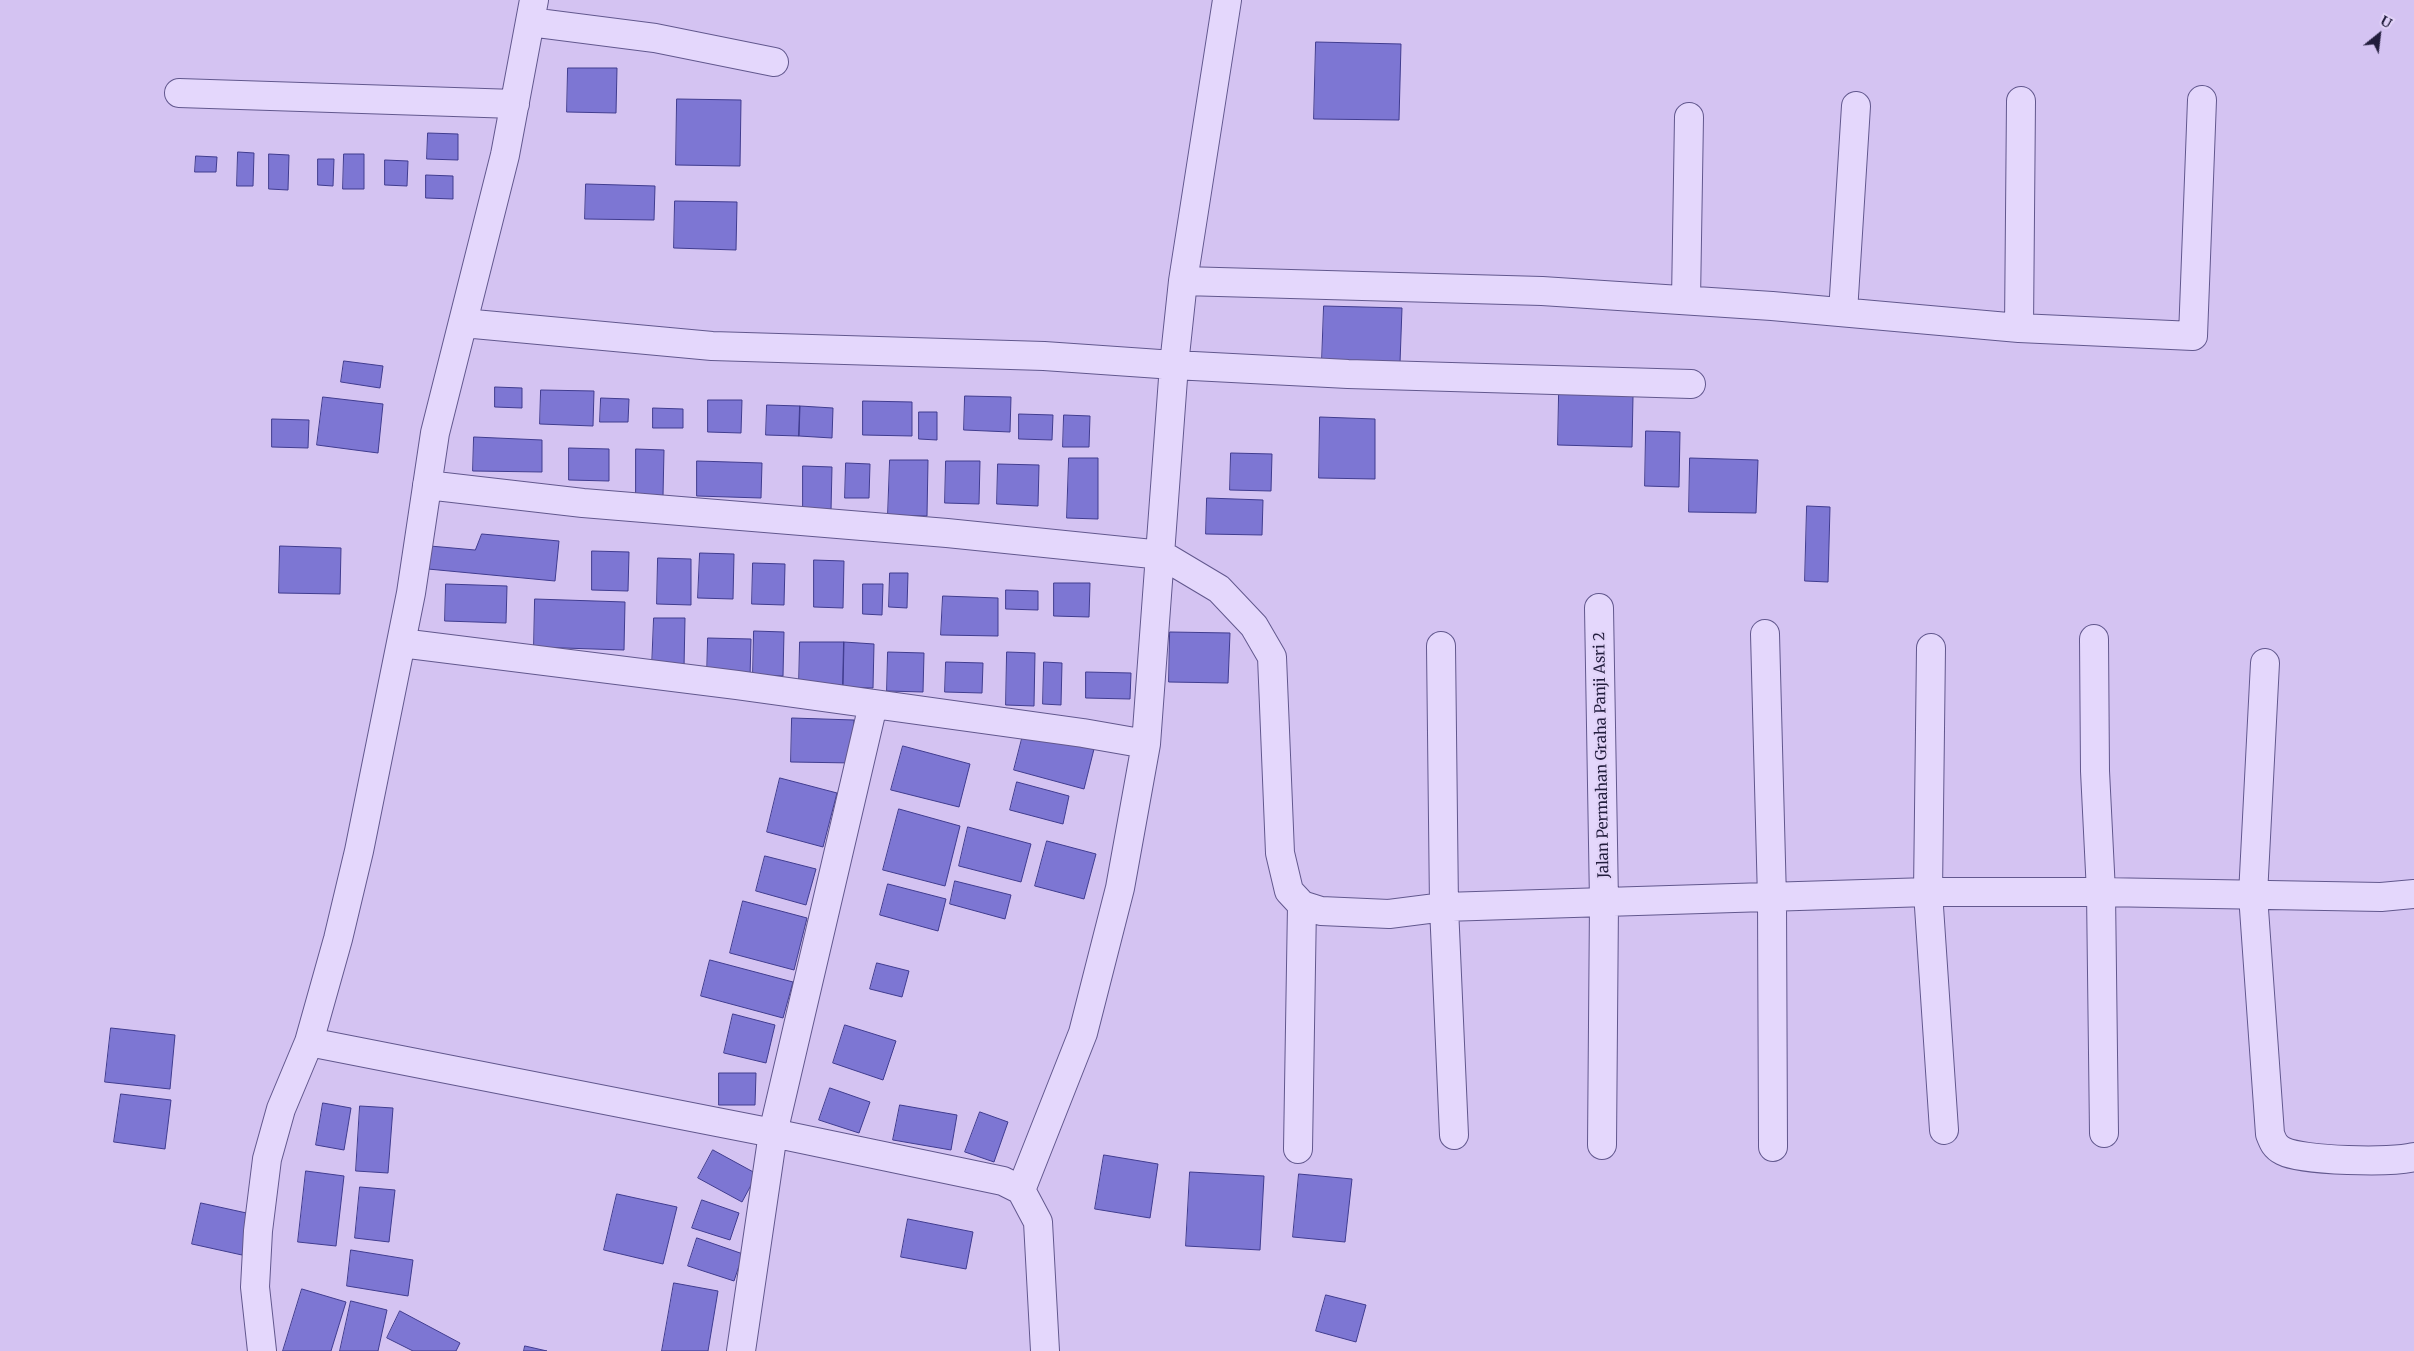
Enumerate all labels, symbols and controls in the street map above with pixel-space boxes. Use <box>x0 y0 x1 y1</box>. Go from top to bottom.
north arrow <box>2354 10 2404 60</box>
text: U <box>2377 11 2395 32</box>
street label: Jalan Permahan Graha Panji Asri 2 <box>1591 632 1613 878</box>

